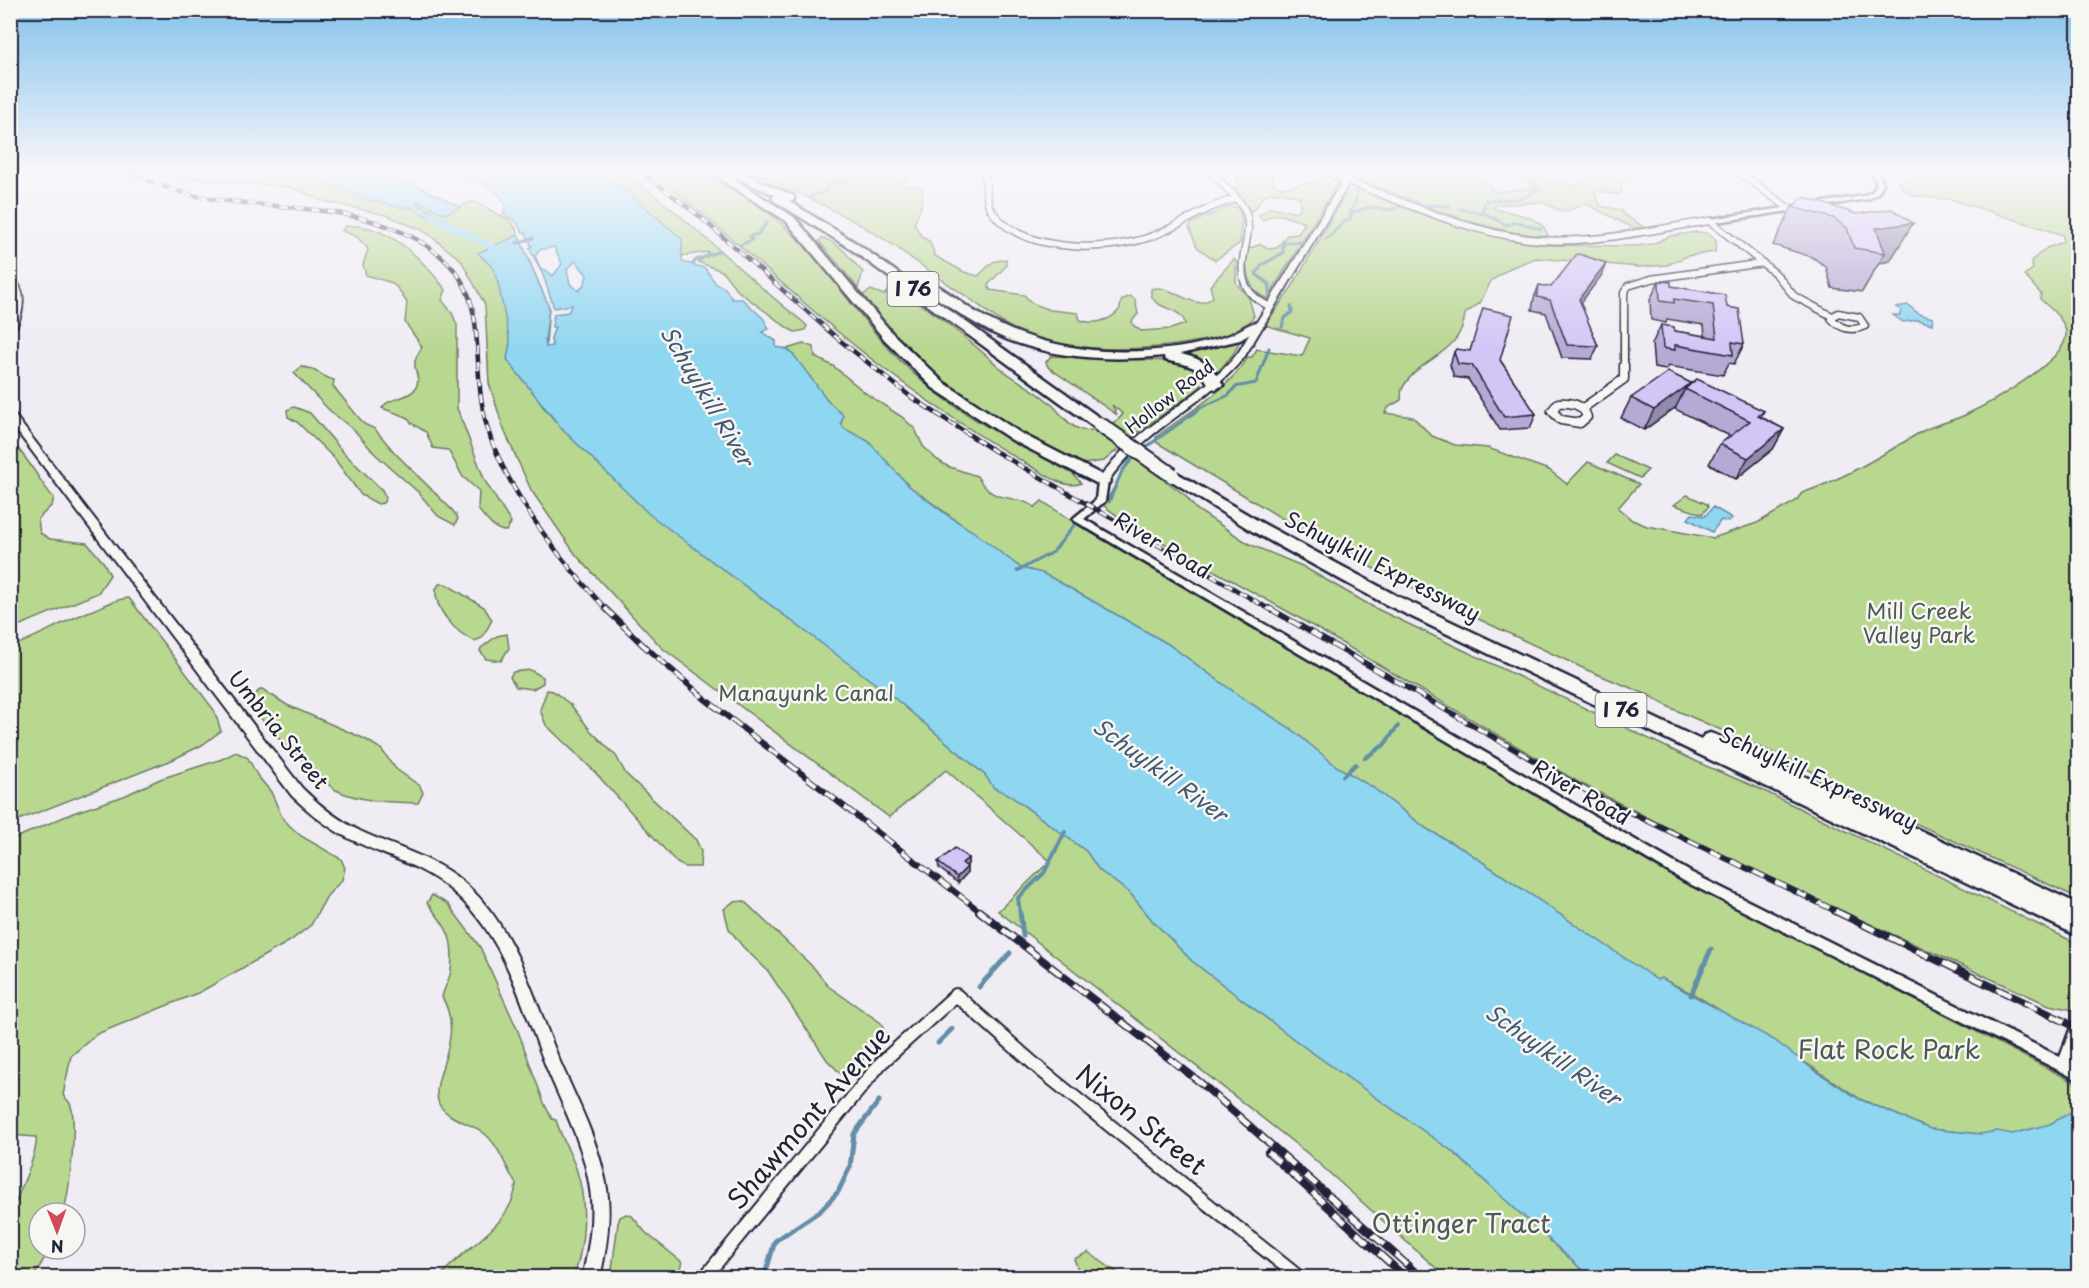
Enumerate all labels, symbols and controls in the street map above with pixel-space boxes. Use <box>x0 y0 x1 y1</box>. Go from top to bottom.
road number: I 76 <box>888 272 938 306</box>
water label: Schuylkill River <box>653 319 765 474</box>
street label: Hollow Road <box>1118 352 1220 440</box>
street label: Schuylkill Expressway <box>1279 502 1487 629</box>
street label: River Road <box>1108 503 1218 586</box>
park label: Mill Creek Valley Park <box>1863 594 1975 650</box>
street label: Umbria Street <box>221 662 338 795</box>
park label: Manayunk Canal <box>718 676 894 708</box>
road number: I 76 <box>1596 693 1646 727</box>
water label: Schuylkill River <box>1087 709 1237 831</box>
street label: Schuylkill Expressway <box>1714 717 1924 837</box>
street label: River Road <box>1527 750 1637 832</box>
water label: Schuylkill River <box>1479 995 1631 1115</box>
street label: Shawmont Avenue <box>717 1017 899 1217</box>
park label: Flat Rock Park <box>1798 1029 1981 1068</box>
street label: Nixon Street <box>1068 1054 1216 1184</box>
north arrow <box>27 1201 87 1261</box>
park label: Ottinger Tract <box>1371 1203 1551 1242</box>
text: N <box>51 1235 64 1259</box>

